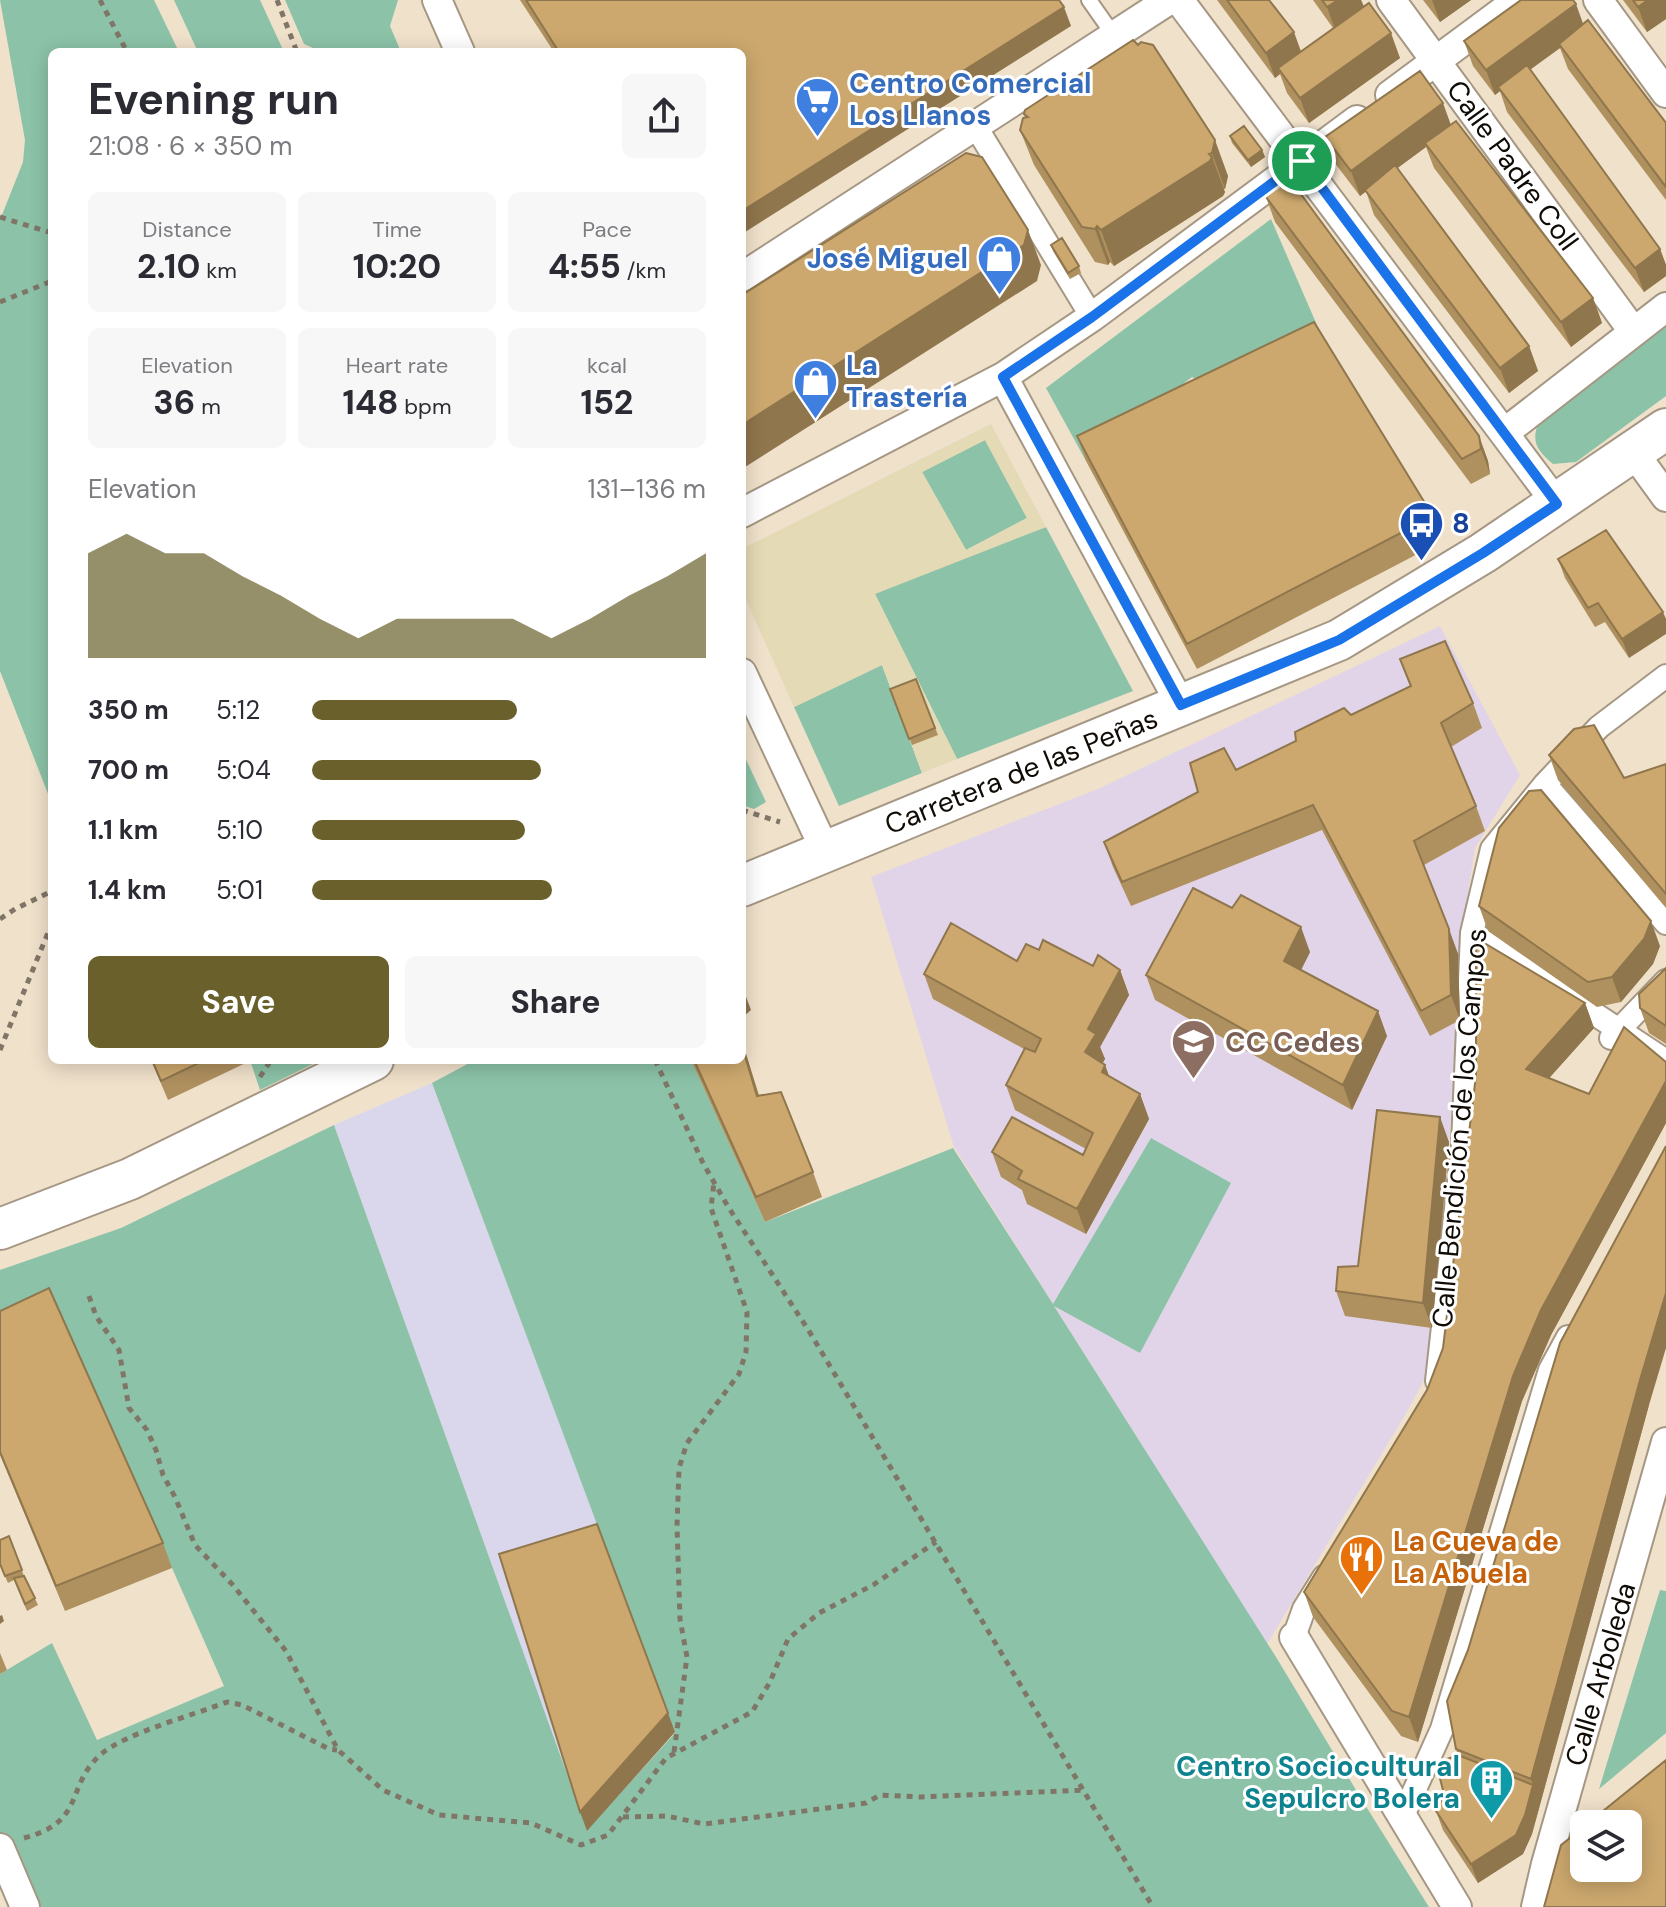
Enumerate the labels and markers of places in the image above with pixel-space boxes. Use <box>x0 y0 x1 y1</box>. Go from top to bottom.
place label: Centro Comercial Los Llanos <box>849 65 1092 134</box>
supermarket icon: Centro Comercial Los Llanos <box>794 75 842 138</box>
pin <box>1268 127 1336 195</box>
shop icon: José Miguel <box>975 234 1023 297</box>
place label: José Miguel <box>807 240 968 277</box>
place label: La Trastería <box>846 347 968 416</box>
shop icon: La Trastería <box>791 357 839 420</box>
bus stop icon: 8 <box>1397 499 1445 562</box>
place label: 8 <box>1452 505 1470 542</box>
school or university icon: CC Cedes <box>1170 1018 1218 1081</box>
place label: CC Cedes <box>1225 1024 1361 1061</box>
place label: La Cueva de La Abuela <box>1393 1523 1559 1592</box>
restaurant icon: La Cueva de La Abuela <box>1338 1533 1386 1596</box>
place label: Centro Sociocultural Sepulcro Bolera <box>1176 1748 1460 1817</box>
building icon: Centro Sociocultural Sepulcro Bolera <box>1467 1758 1515 1821</box>

